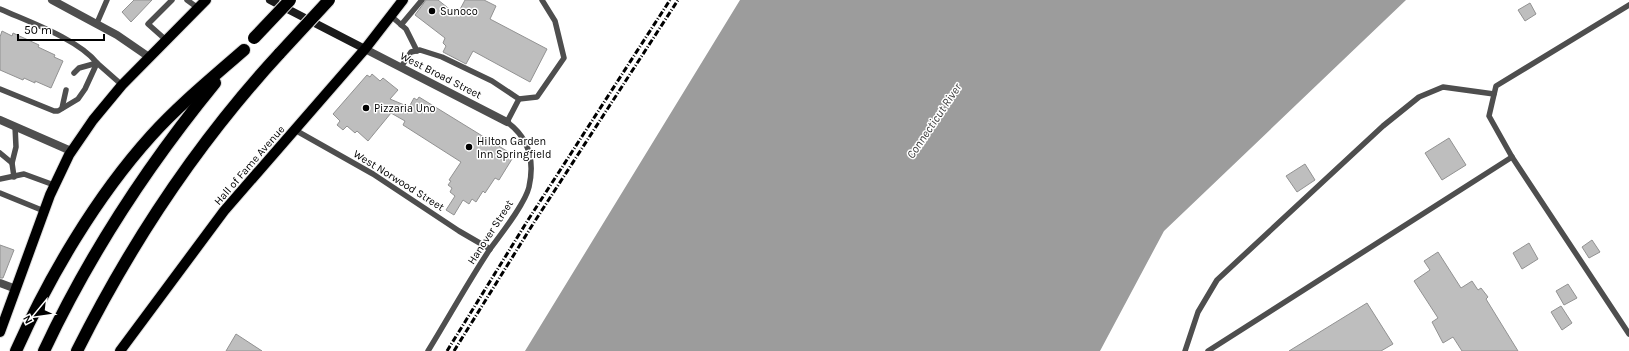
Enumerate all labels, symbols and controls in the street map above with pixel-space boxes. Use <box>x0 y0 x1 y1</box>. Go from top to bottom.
place label: Sunoco <box>440 5 478 18</box>
marker: Sunoco <box>427 6 437 16</box>
scale bar <box>18 16 104 42</box>
text: 50 m <box>24 23 52 37</box>
street label: West Broad Street <box>398 49 484 102</box>
water label: Connecticut River <box>904 80 965 161</box>
place label: Pizzaria Uno <box>374 102 436 115</box>
marker: Pizzaria Uno <box>361 103 371 113</box>
street label: Hall of Fame Avenue <box>211 123 288 208</box>
place label: Hilton Garden Inn Springfield <box>477 135 551 161</box>
marker: Hilton Garden Inn Springfield <box>464 142 474 152</box>
street label: West Norwood Street <box>351 147 446 214</box>
street label: Hanover Street <box>465 198 516 267</box>
north arrow <box>16 295 56 335</box>
text: N <box>20 313 35 326</box>

